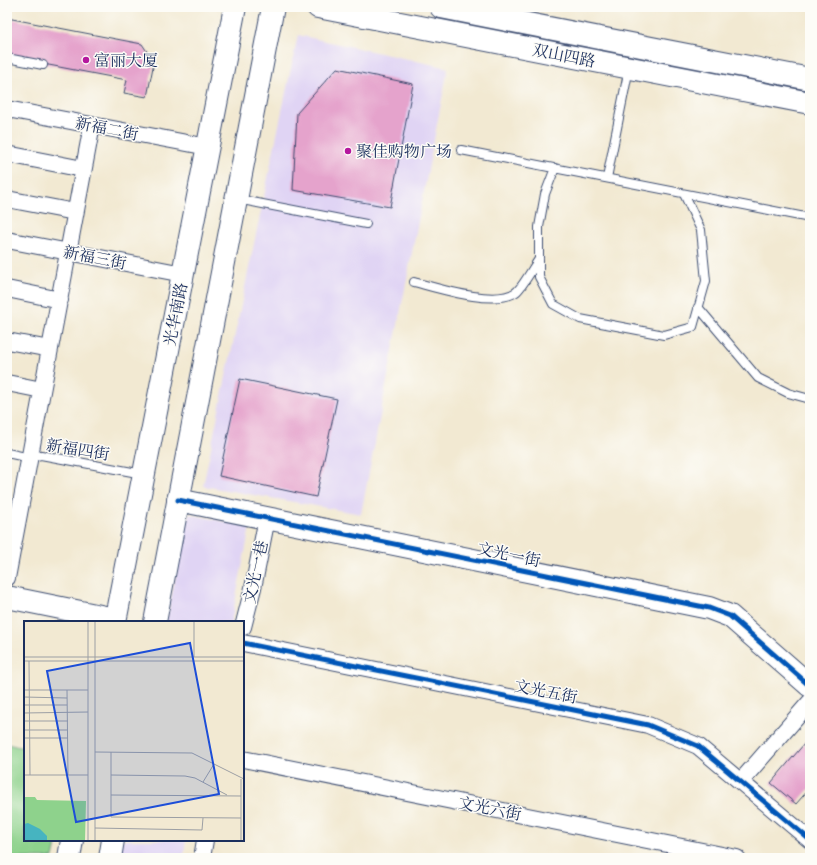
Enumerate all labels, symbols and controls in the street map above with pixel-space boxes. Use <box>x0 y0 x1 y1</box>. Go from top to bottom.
street label: 双山四路 <box>530 37 598 73</box>
place label: 富丽大厦 <box>94 48 158 72</box>
marker: 富丽大厦 <box>81 55 91 65</box>
street label: 新福二街 <box>73 110 141 146</box>
place label: 聚佳购物广场 <box>356 139 452 163</box>
marker: 聚佳购物广场 <box>343 146 353 156</box>
street label: 新福三街 <box>61 239 129 275</box>
street label: 光华南路 <box>157 280 193 348</box>
street label: 新福四街 <box>45 432 111 466</box>
street label: 文光一街 <box>475 536 543 572</box>
street label: 文光一巷 <box>237 538 273 606</box>
inset map <box>24 621 244 841</box>
street label: 文光五街 <box>512 673 580 709</box>
street label: 文光六街 <box>456 790 524 826</box>

